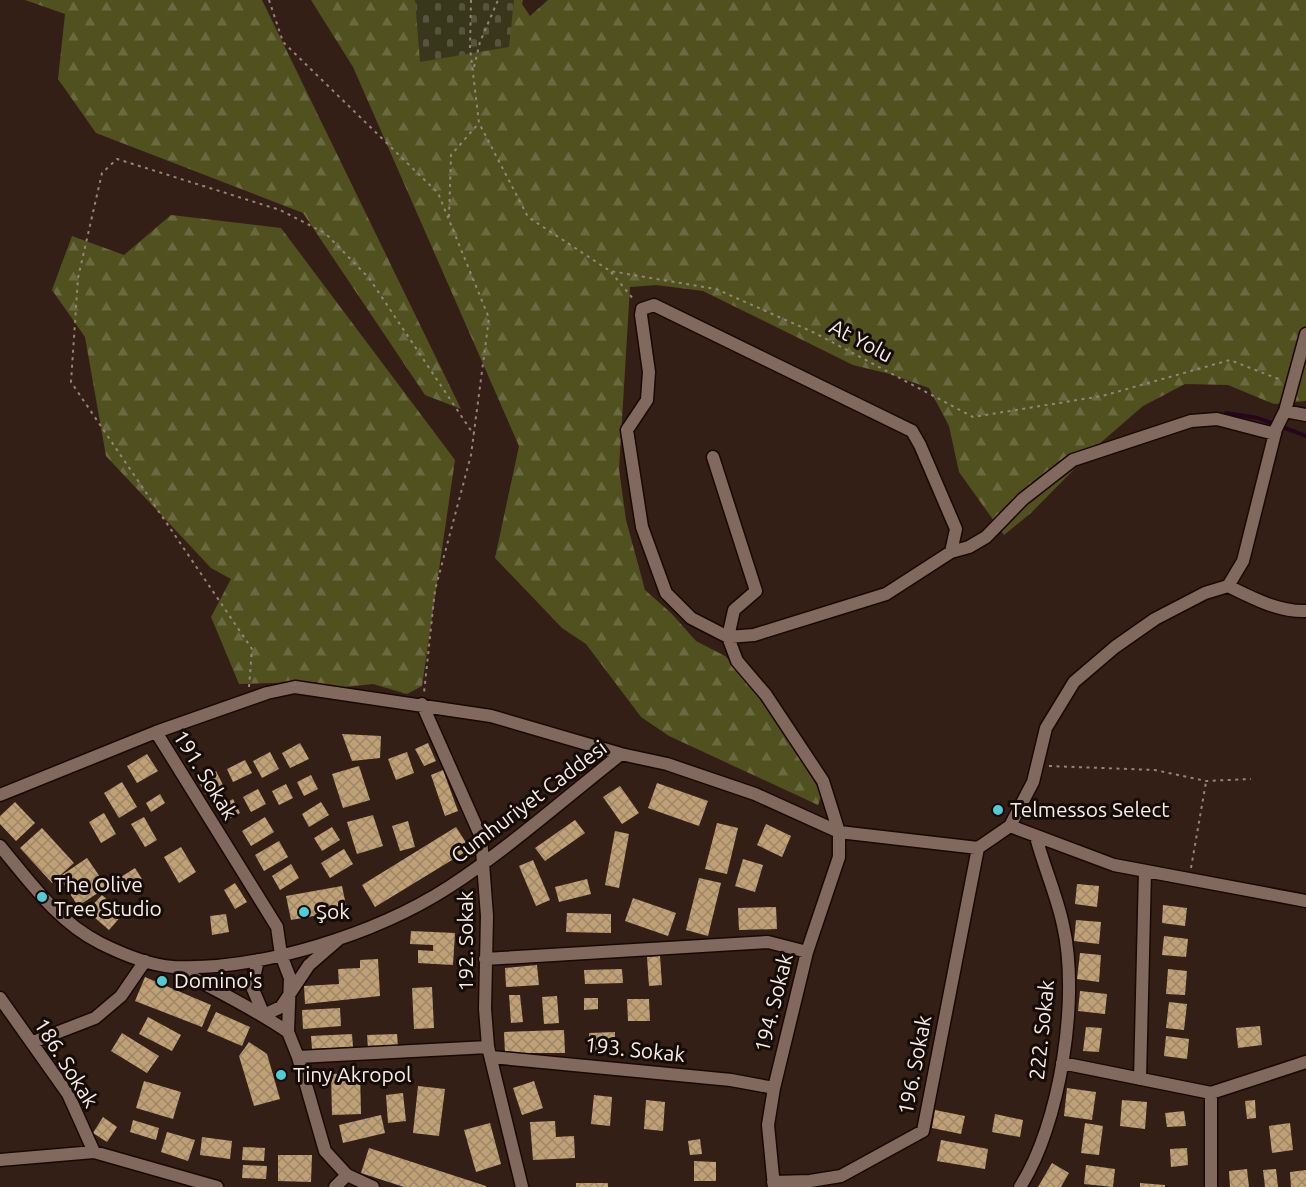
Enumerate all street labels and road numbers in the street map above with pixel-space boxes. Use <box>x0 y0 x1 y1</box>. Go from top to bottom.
street label: At Yolu <box>826 314 897 367</box>
street label: 191. Sokak <box>169 725 243 824</box>
street label: Cumhuriyet Caddesi <box>446 735 611 868</box>
street label: 192. Sokak <box>453 890 477 991</box>
street label: 194. Sokak <box>749 951 797 1055</box>
street label: 222. Sokak <box>1024 978 1058 1081</box>
street label: 186. Sokak <box>30 1013 104 1112</box>
street label: 196. Sokak <box>893 1013 935 1117</box>
street label: 193. Sokak <box>584 1032 687 1066</box>

